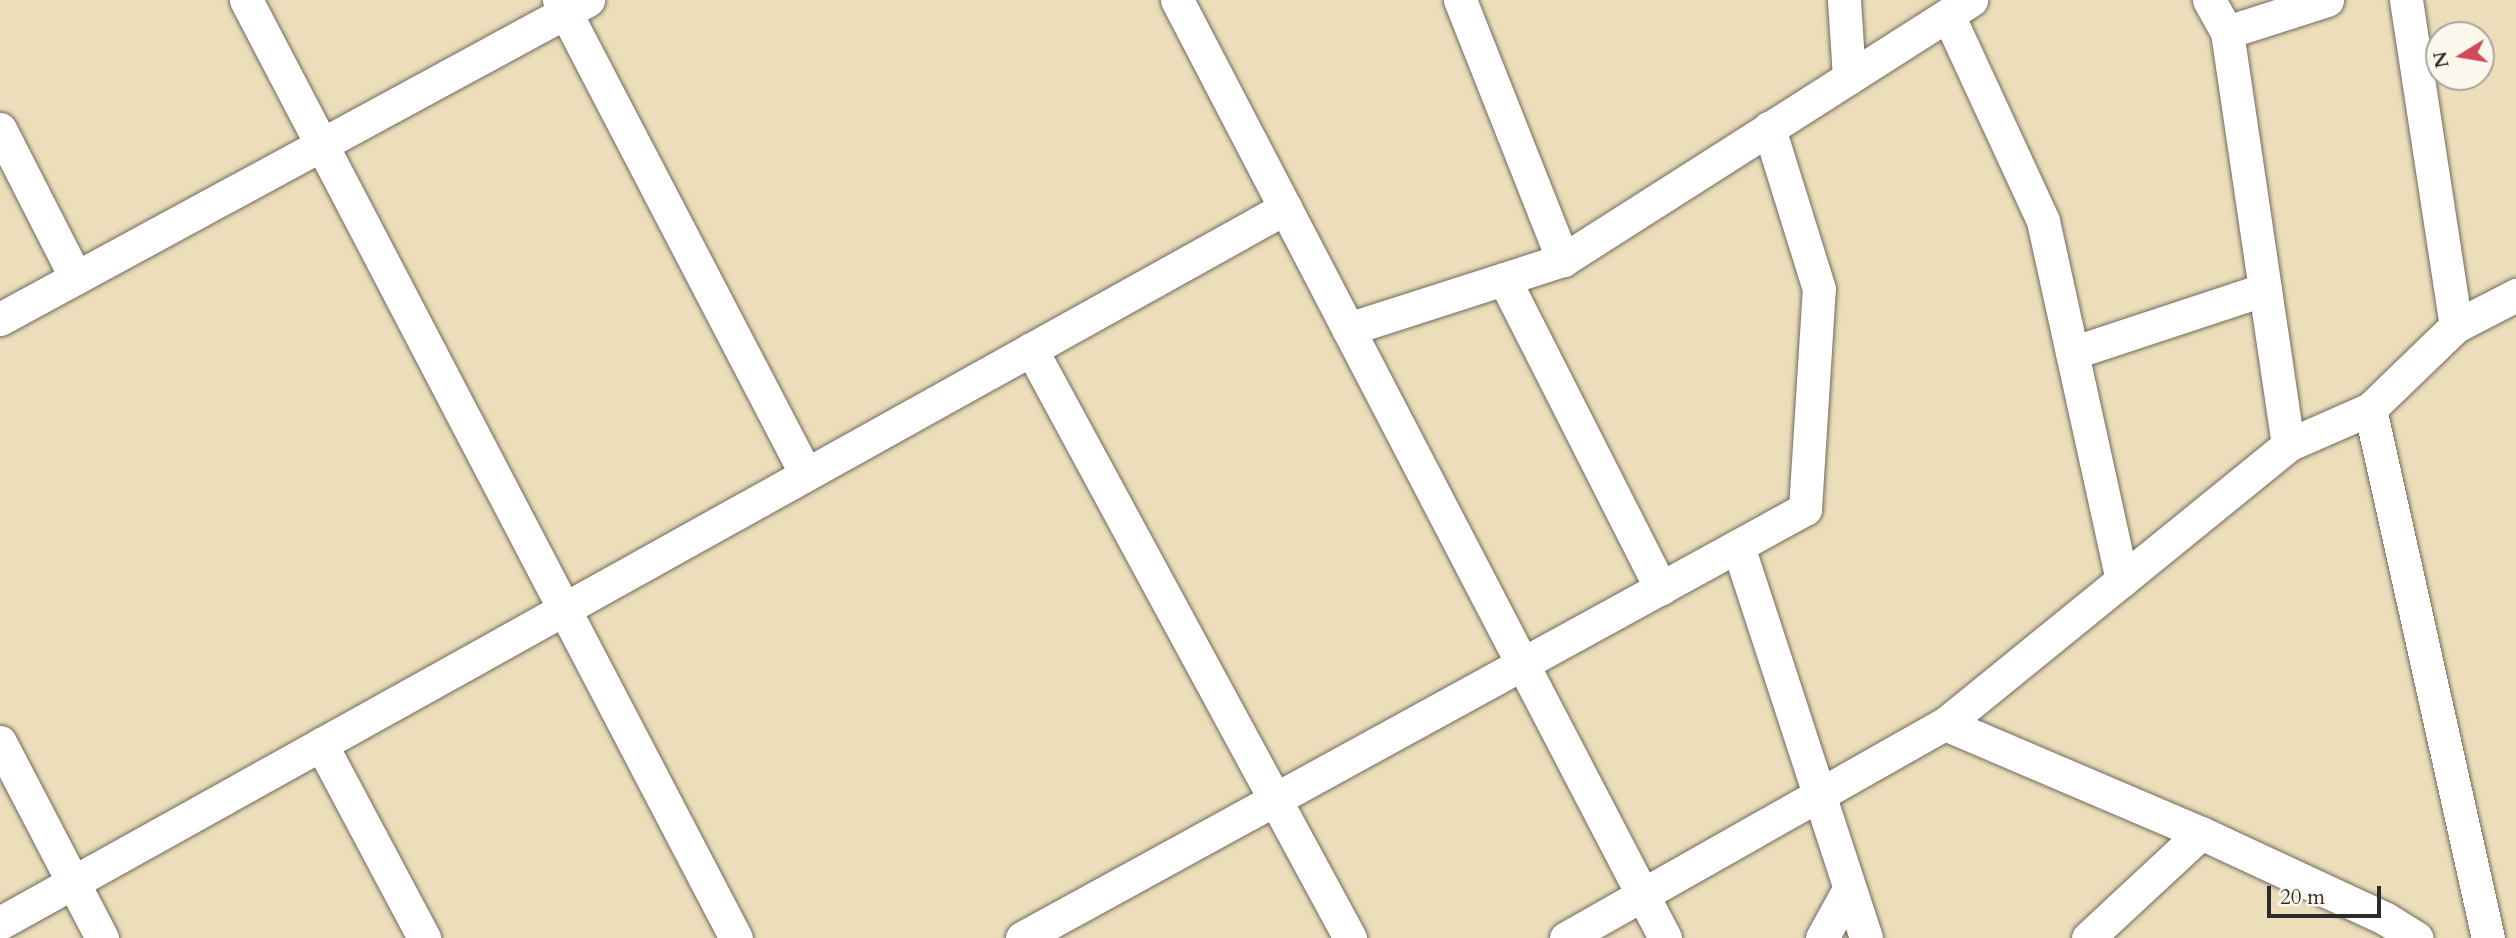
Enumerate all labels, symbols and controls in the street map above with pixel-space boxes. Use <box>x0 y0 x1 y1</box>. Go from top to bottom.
north arrow <box>2425 21 2495 91</box>
text: N <box>2427 49 2456 70</box>
scale bar <box>2271 872 2385 916</box>
text: 20 m <box>2280 883 2325 912</box>

